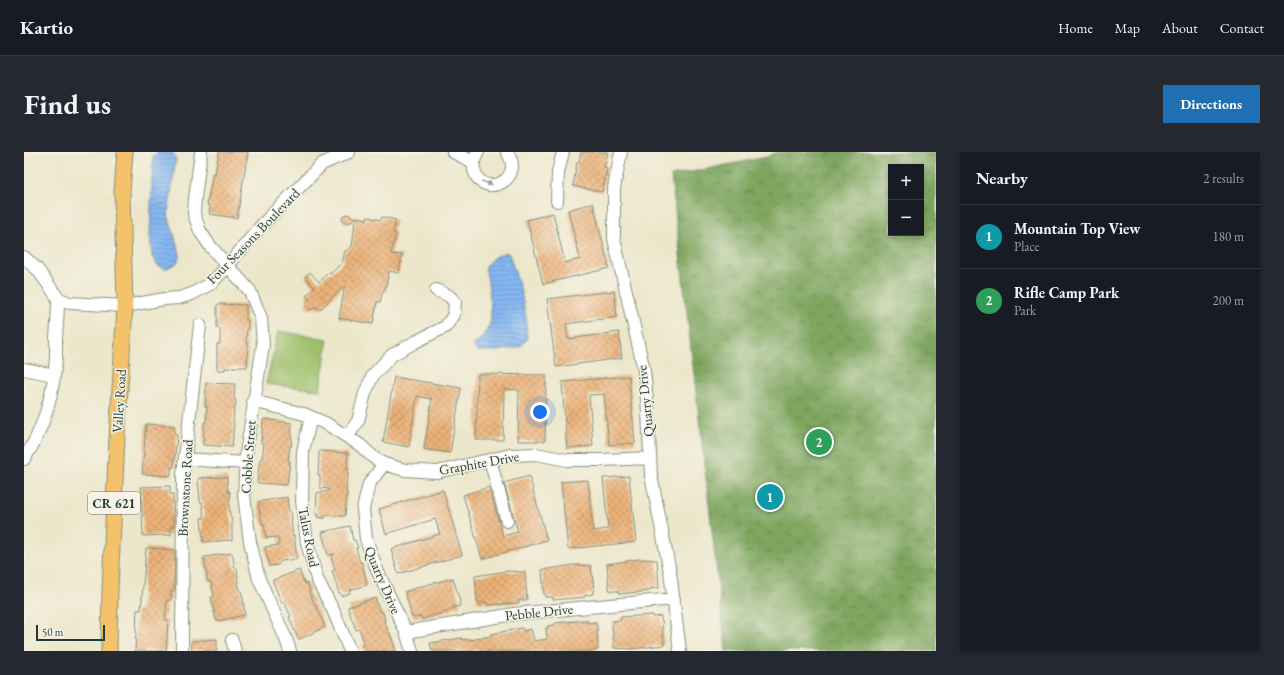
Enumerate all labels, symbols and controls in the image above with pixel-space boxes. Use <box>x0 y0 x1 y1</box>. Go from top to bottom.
text: Kartio <box>20 15 73 40</box>
text: Home <box>1058 19 1093 37</box>
text: Map <box>1115 19 1140 37</box>
text: About <box>1162 19 1198 37</box>
text: Contact <box>1220 19 1264 37</box>
button: Directions <box>1163 85 1260 123</box>
text: Find us <box>24 86 111 122</box>
map controls <box>888 164 924 236</box>
button: + <box>888 164 924 200</box>
text: Nearby <box>976 167 1028 189</box>
text: 2 results <box>1203 170 1244 187</box>
one-way arrow <box>481 180 493 186</box>
street label: Four Seasons Boulevard <box>202 183 304 288</box>
button: − <box>888 200 924 236</box>
text: Mountain Top View <box>1014 219 1140 238</box>
text: 1 <box>986 228 992 245</box>
text: 180 m <box>1213 228 1244 245</box>
text: Place <box>1014 238 1040 255</box>
text: Rifle Camp Park <box>1014 283 1119 302</box>
text: 2 <box>986 292 992 309</box>
text: 200 m <box>1213 292 1244 309</box>
text: Park <box>1014 302 1036 319</box>
street label: Quarry Drive <box>632 364 658 438</box>
street label: Valley Road <box>108 368 130 434</box>
your location <box>530 402 550 422</box>
street label: Cobble Street <box>236 419 260 494</box>
pin: 2 <box>806 427 832 457</box>
street label: Brownstone Road <box>173 438 197 537</box>
street label: Graphite Drive <box>438 447 521 479</box>
pin: 1 <box>757 482 783 512</box>
road number: CR 621 <box>88 492 140 514</box>
street label: Talus Road <box>294 505 324 569</box>
street label: Quarry Drive <box>361 543 406 617</box>
street label: Pebble Drive <box>504 599 574 625</box>
scale bar <box>36 623 105 642</box>
text: 50 m <box>42 625 63 639</box>

